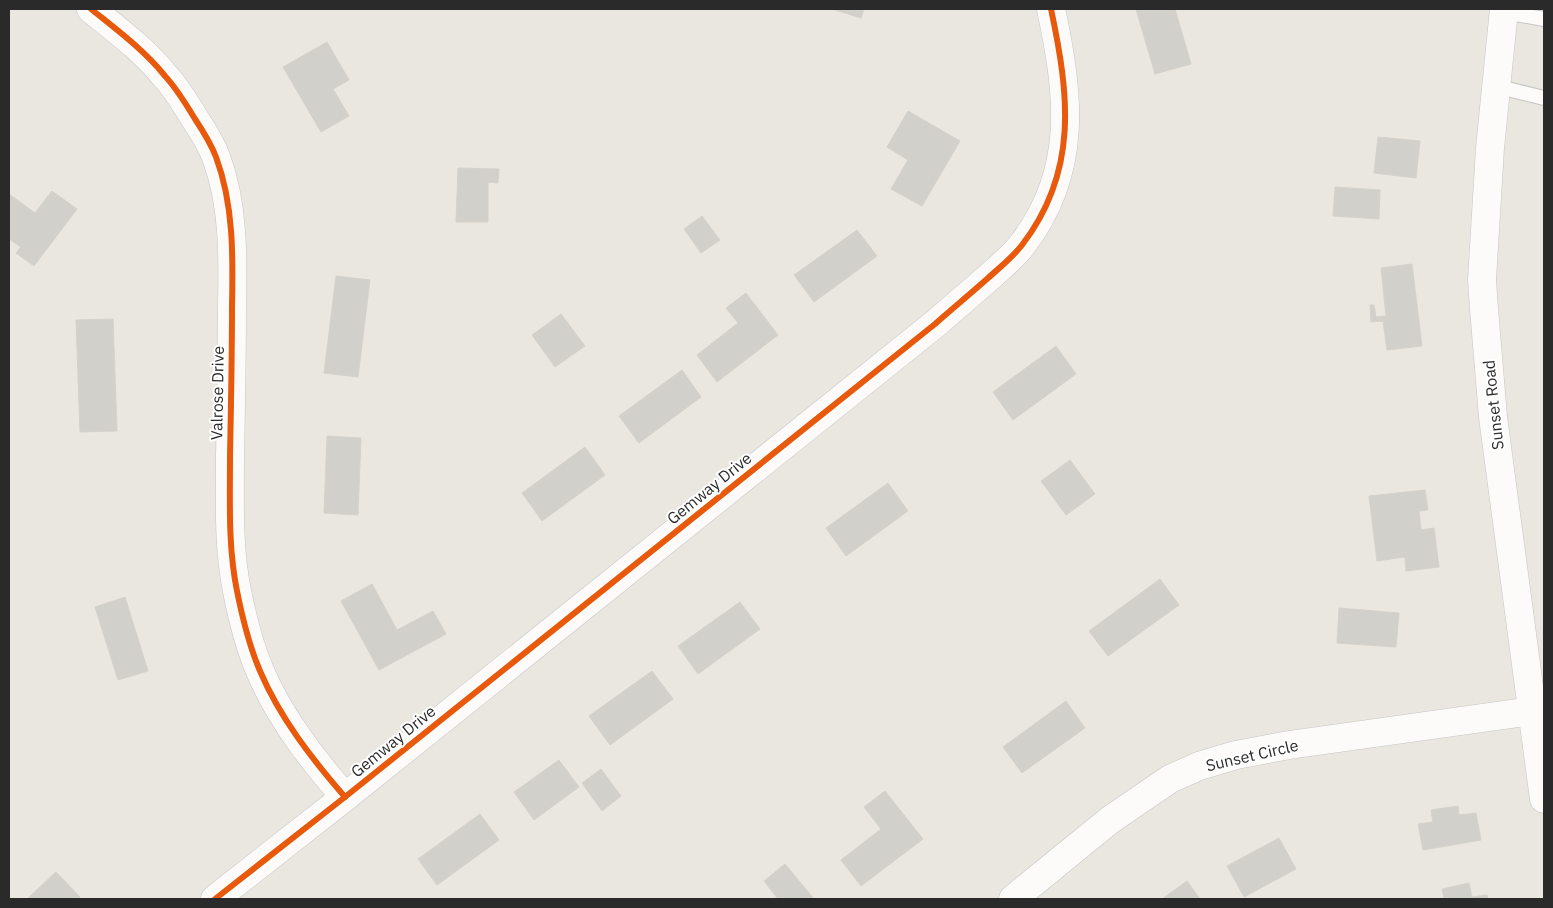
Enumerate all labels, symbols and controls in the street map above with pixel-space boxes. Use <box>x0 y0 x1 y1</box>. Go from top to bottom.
street label: Valrose Drive <box>206 345 228 440</box>
street label: Sunset Road <box>1478 359 1508 451</box>
street label: Gemway Drive <box>663 448 756 528</box>
street label: Gemway Drive <box>347 701 440 781</box>
street label: Sunset Circle <box>1204 735 1300 775</box>

